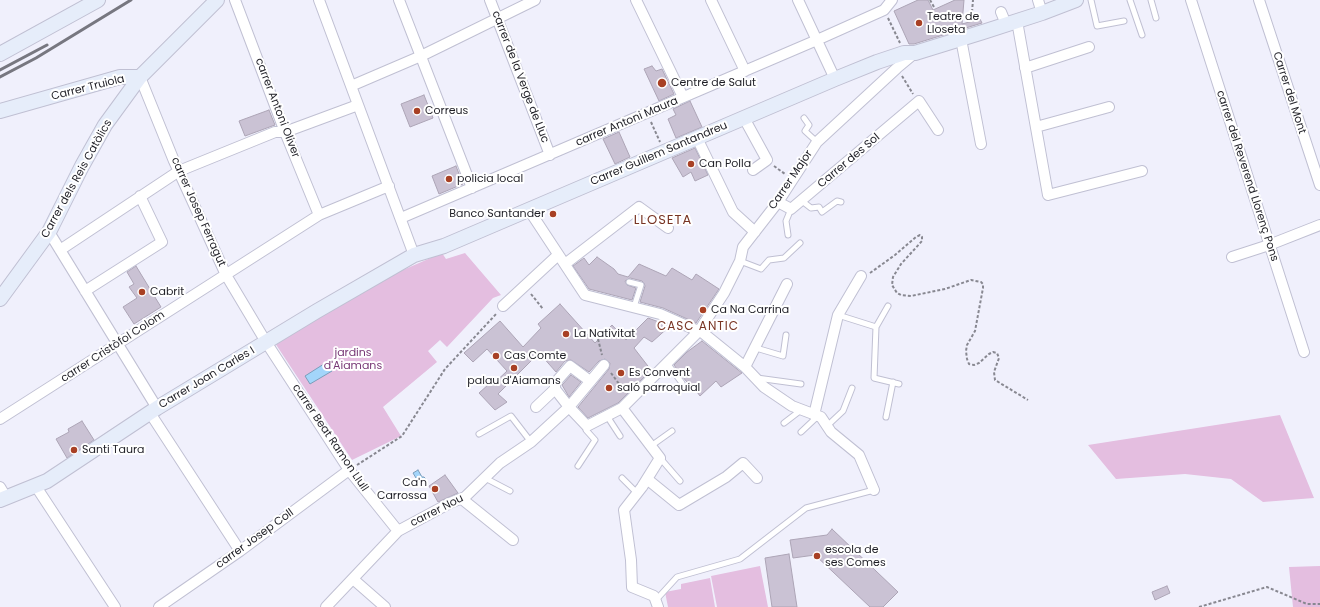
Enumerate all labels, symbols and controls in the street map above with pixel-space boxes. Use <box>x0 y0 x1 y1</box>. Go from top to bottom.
street label: carrer de la Verge de Lluc <box>489 9 551 145</box>
place label: Teatre de Lloseta <box>927 10 979 36</box>
marker: Teatre de Lloseta <box>914 18 924 28</box>
street label: Carrer del Mont <box>1270 50 1308 136</box>
street label: carrer Antoni Oliver <box>252 56 302 160</box>
street label: Carrer Truiola <box>50 73 126 103</box>
place label: Centre de Salut <box>671 76 756 90</box>
marker: Centre de Salut <box>656 77 668 89</box>
street label: carrer del Reverend Llorenç Pons <box>1213 89 1281 263</box>
street label: carrer Antoni Maura <box>574 94 680 150</box>
place label: Correus <box>425 104 468 118</box>
marker: Correus <box>412 106 422 116</box>
street label: Carrer dels Reis Catòlics <box>39 117 115 241</box>
street label: Carrer Guillem Santandreu <box>588 119 730 189</box>
street label: Carrer des Sol <box>815 131 883 191</box>
street label: Carrer Major <box>766 148 816 212</box>
street label: carrer Josep Ferragut <box>168 155 228 269</box>
place label: Can Polla <box>699 157 751 171</box>
marker: Can Polla <box>686 159 696 169</box>
place label: policia local <box>457 172 523 186</box>
marker: policia local <box>444 174 454 184</box>
place label: Banco Santander <box>449 207 545 221</box>
marker: Banco Santander <box>548 209 558 219</box>
district label: LLOSETA <box>634 213 692 229</box>
place label: Cabrit <box>150 285 184 299</box>
marker: Cabrit <box>137 287 147 297</box>
place label: Ca Na Carrina <box>711 303 789 317</box>
marker: Ca Na Carrina <box>698 305 708 315</box>
street label: carrer Cristòfol Colom <box>59 308 167 386</box>
district label: CASC ANTIC <box>657 320 739 334</box>
place label: La Nativitat <box>574 327 635 341</box>
marker: La Nativitat <box>561 329 571 339</box>
street label: Carrer Joan Carles I <box>157 344 257 412</box>
park label: jardins d'Aiamans <box>324 346 382 372</box>
place label: Cas Comte <box>504 349 566 363</box>
marker: Cas Comte <box>491 351 501 361</box>
marker: palau d'Aiamans <box>509 363 519 373</box>
place label: Es Convent <box>629 366 690 380</box>
marker: Es Convent <box>616 368 626 378</box>
place label: palau d'Aiamans <box>467 374 561 388</box>
place label: saló parroquial <box>617 381 700 395</box>
street label: carrer Beat Ramon Llull <box>289 382 371 494</box>
marker: saló parroquial <box>604 383 614 393</box>
place label: Santi Taura <box>82 443 145 457</box>
marker: Santi Taura <box>69 445 79 455</box>
place label: Ca'n Carrossa <box>377 476 427 502</box>
marker: Ca'n Carrossa <box>430 484 440 494</box>
street label: carrer Nou <box>408 492 466 530</box>
street label: carrer Josep Coll <box>214 506 296 572</box>
place label: escola de ses Comes <box>825 543 886 569</box>
marker: escola de ses Comes <box>812 551 822 561</box>

